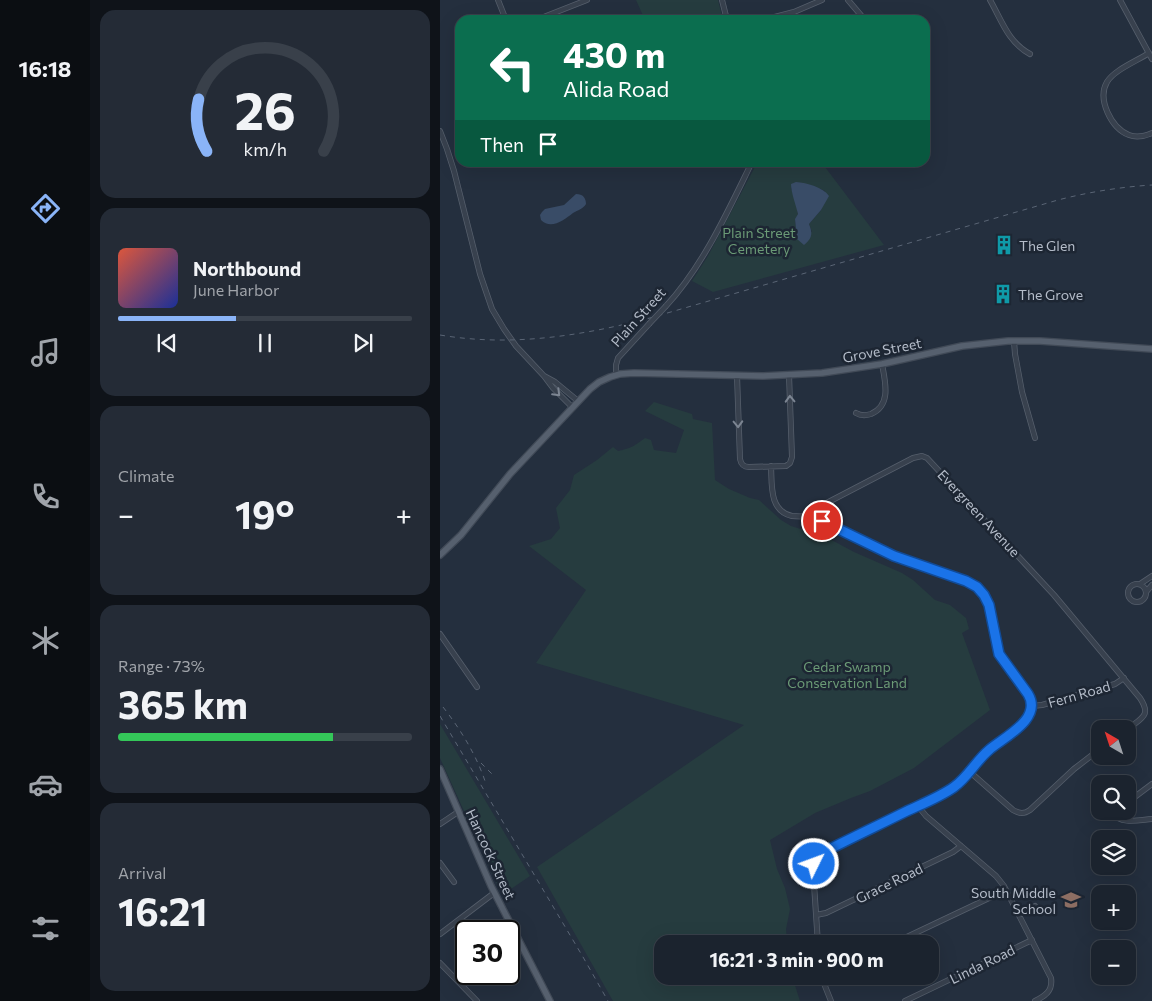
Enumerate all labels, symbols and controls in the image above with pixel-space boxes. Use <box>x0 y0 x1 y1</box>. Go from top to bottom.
text: 430 m <box>563 32 665 75</box>
icon: left <box>480 35 545 100</box>
text: 16:18 <box>19 55 71 82</box>
text: Alida Road <box>563 75 669 102</box>
text: 26 <box>234 77 296 141</box>
icon: arrive <box>534 130 562 158</box>
text: Then <box>480 133 524 156</box>
text: km/h <box>243 138 287 160</box>
icon: directions <box>28 191 63 226</box>
park label: Plain Street Cemetery <box>722 224 796 257</box>
building icon: The Glen <box>993 234 1015 256</box>
place label: The Glen <box>1019 237 1075 254</box>
text: Northbound <box>193 257 301 280</box>
text: June Harbor <box>193 280 279 299</box>
building icon: The Grove <box>992 283 1014 305</box>
street label: Plain Street <box>607 284 669 350</box>
place label: The Grove <box>1018 286 1083 303</box>
icon: previous <box>153 329 181 357</box>
icon: pause <box>251 329 279 357</box>
icon: next <box>349 329 377 357</box>
street label: Grove Street <box>841 334 923 366</box>
icon: music <box>28 335 63 370</box>
one-way arrow <box>551 387 560 396</box>
one-way arrow <box>785 395 795 403</box>
one-way arrow <box>733 421 744 429</box>
text: Climate <box>118 466 174 485</box>
street label: Evergreen Avenue <box>934 466 1024 560</box>
icon: phone <box>28 479 63 514</box>
text: 19° <box>235 490 295 537</box>
text: − <box>118 497 134 531</box>
text: + <box>396 497 412 531</box>
pin <box>801 500 843 542</box>
icon: arrive <box>808 507 836 535</box>
icon: climate <box>28 623 63 658</box>
text: Range · 73% <box>118 656 205 675</box>
park label: Cedar Swamp Conservation Land <box>787 658 907 691</box>
street label: Fern Road <box>1046 677 1112 711</box>
text: 365 km <box>118 680 248 727</box>
north arrow <box>1091 720 1136 765</box>
map controls <box>1091 720 1136 985</box>
icon: car <box>28 767 63 802</box>
button: search <box>1091 775 1136 820</box>
street label: Hancock Street <box>463 806 519 902</box>
button: layers <box>1091 830 1136 875</box>
position arrow <box>787 837 839 889</box>
street label: Grace Road <box>853 859 925 907</box>
text: Arrival <box>118 863 166 882</box>
place label: South Middle School <box>971 884 1056 917</box>
button: + <box>1091 885 1136 930</box>
text: 16:21 <box>118 887 208 934</box>
school or university icon: South Middle School <box>1060 889 1082 911</box>
icon: filters <box>28 911 63 946</box>
speed limit sign: 30 <box>455 920 520 985</box>
button: − <box>1091 940 1136 985</box>
street label: Linda Road <box>947 941 1017 987</box>
text: 16:21 · 3 min · 900 m <box>709 948 884 971</box>

